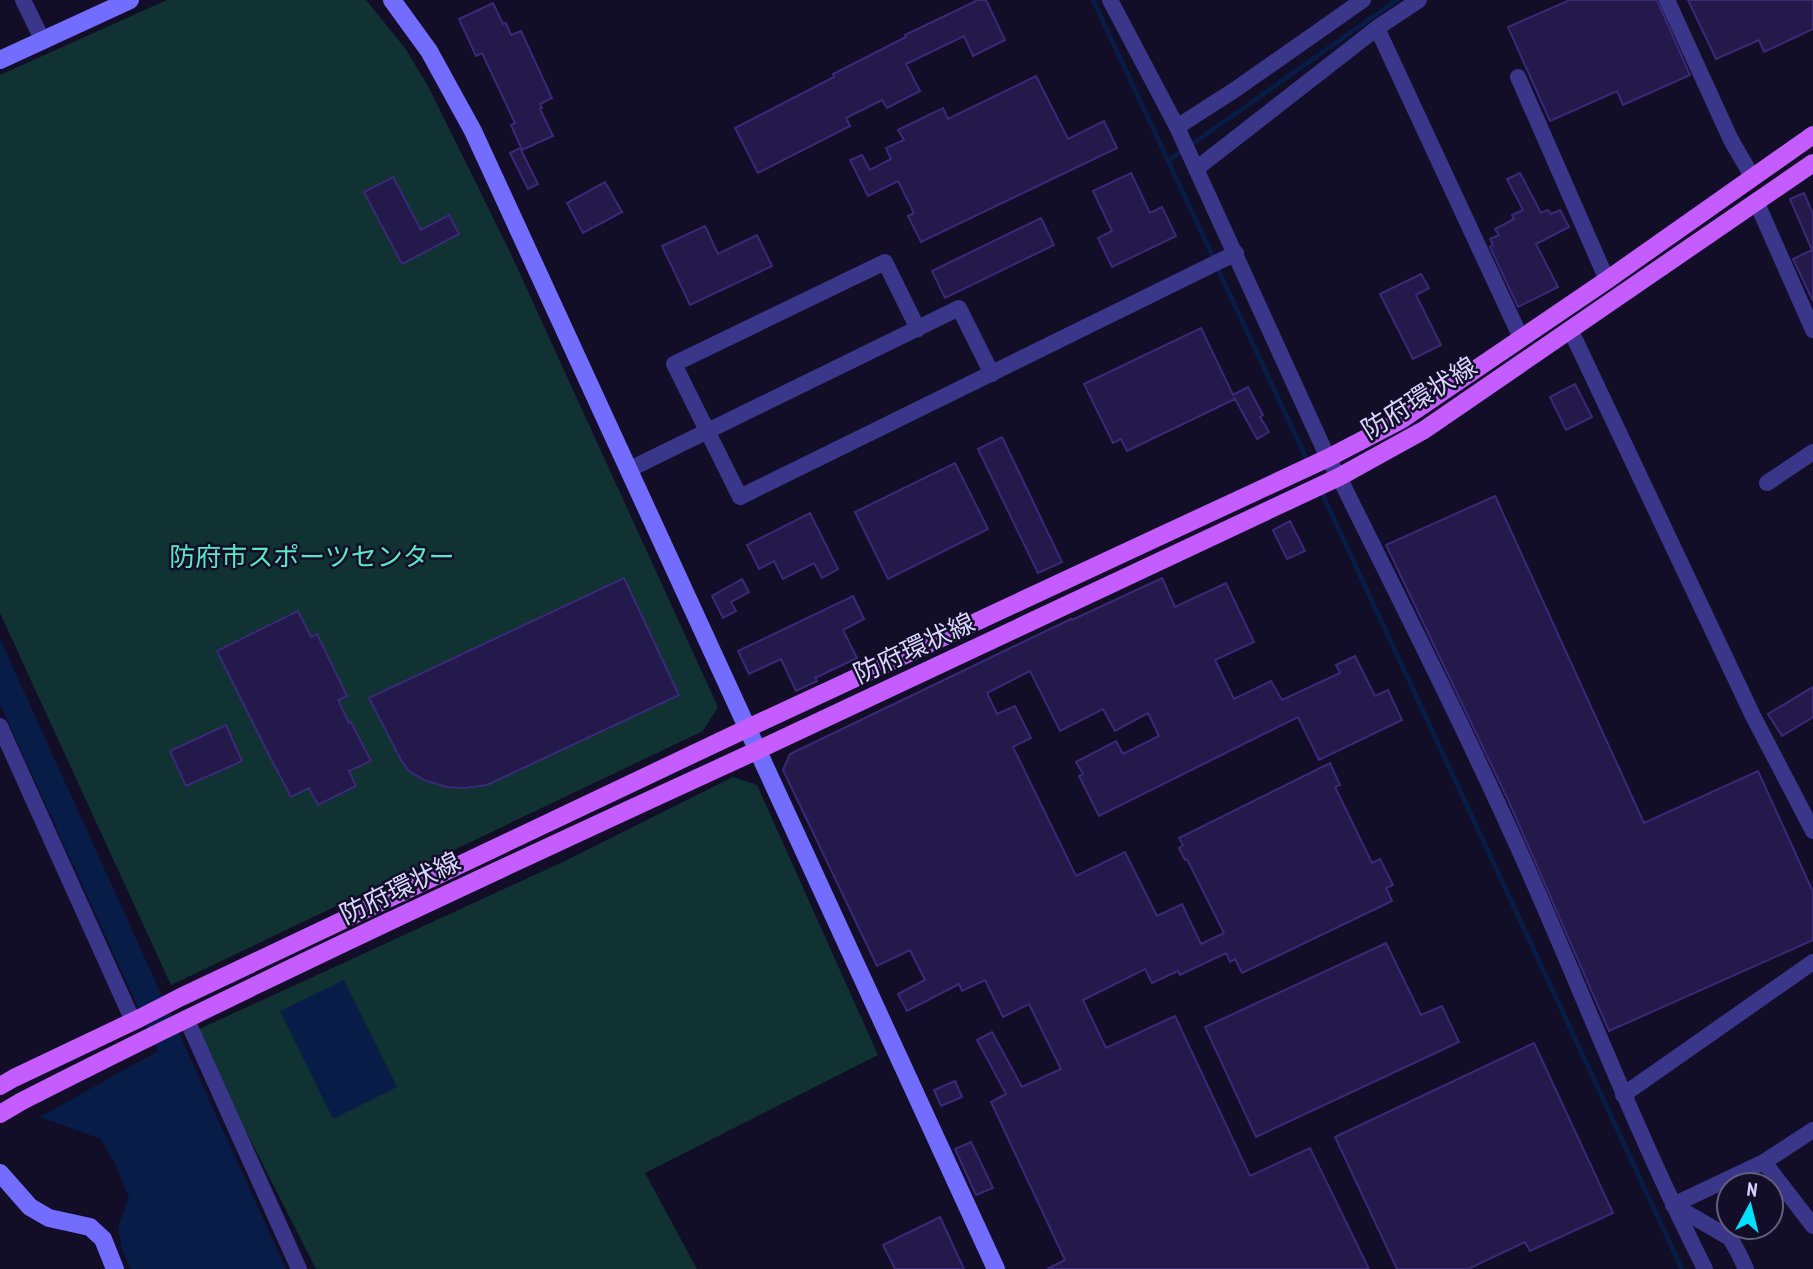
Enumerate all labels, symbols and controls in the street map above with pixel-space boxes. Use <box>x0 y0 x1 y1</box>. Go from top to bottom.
street label: 防府環状線 <box>1355 349 1483 446</box>
park label: 防府市スポーツセンター <box>169 540 455 573</box>
street label: 防府環状線 <box>848 605 980 690</box>
street label: 防府環状線 <box>334 844 465 931</box>
north arrow <box>1715 1171 1785 1241</box>
text: N <box>1746 1177 1759 1202</box>

